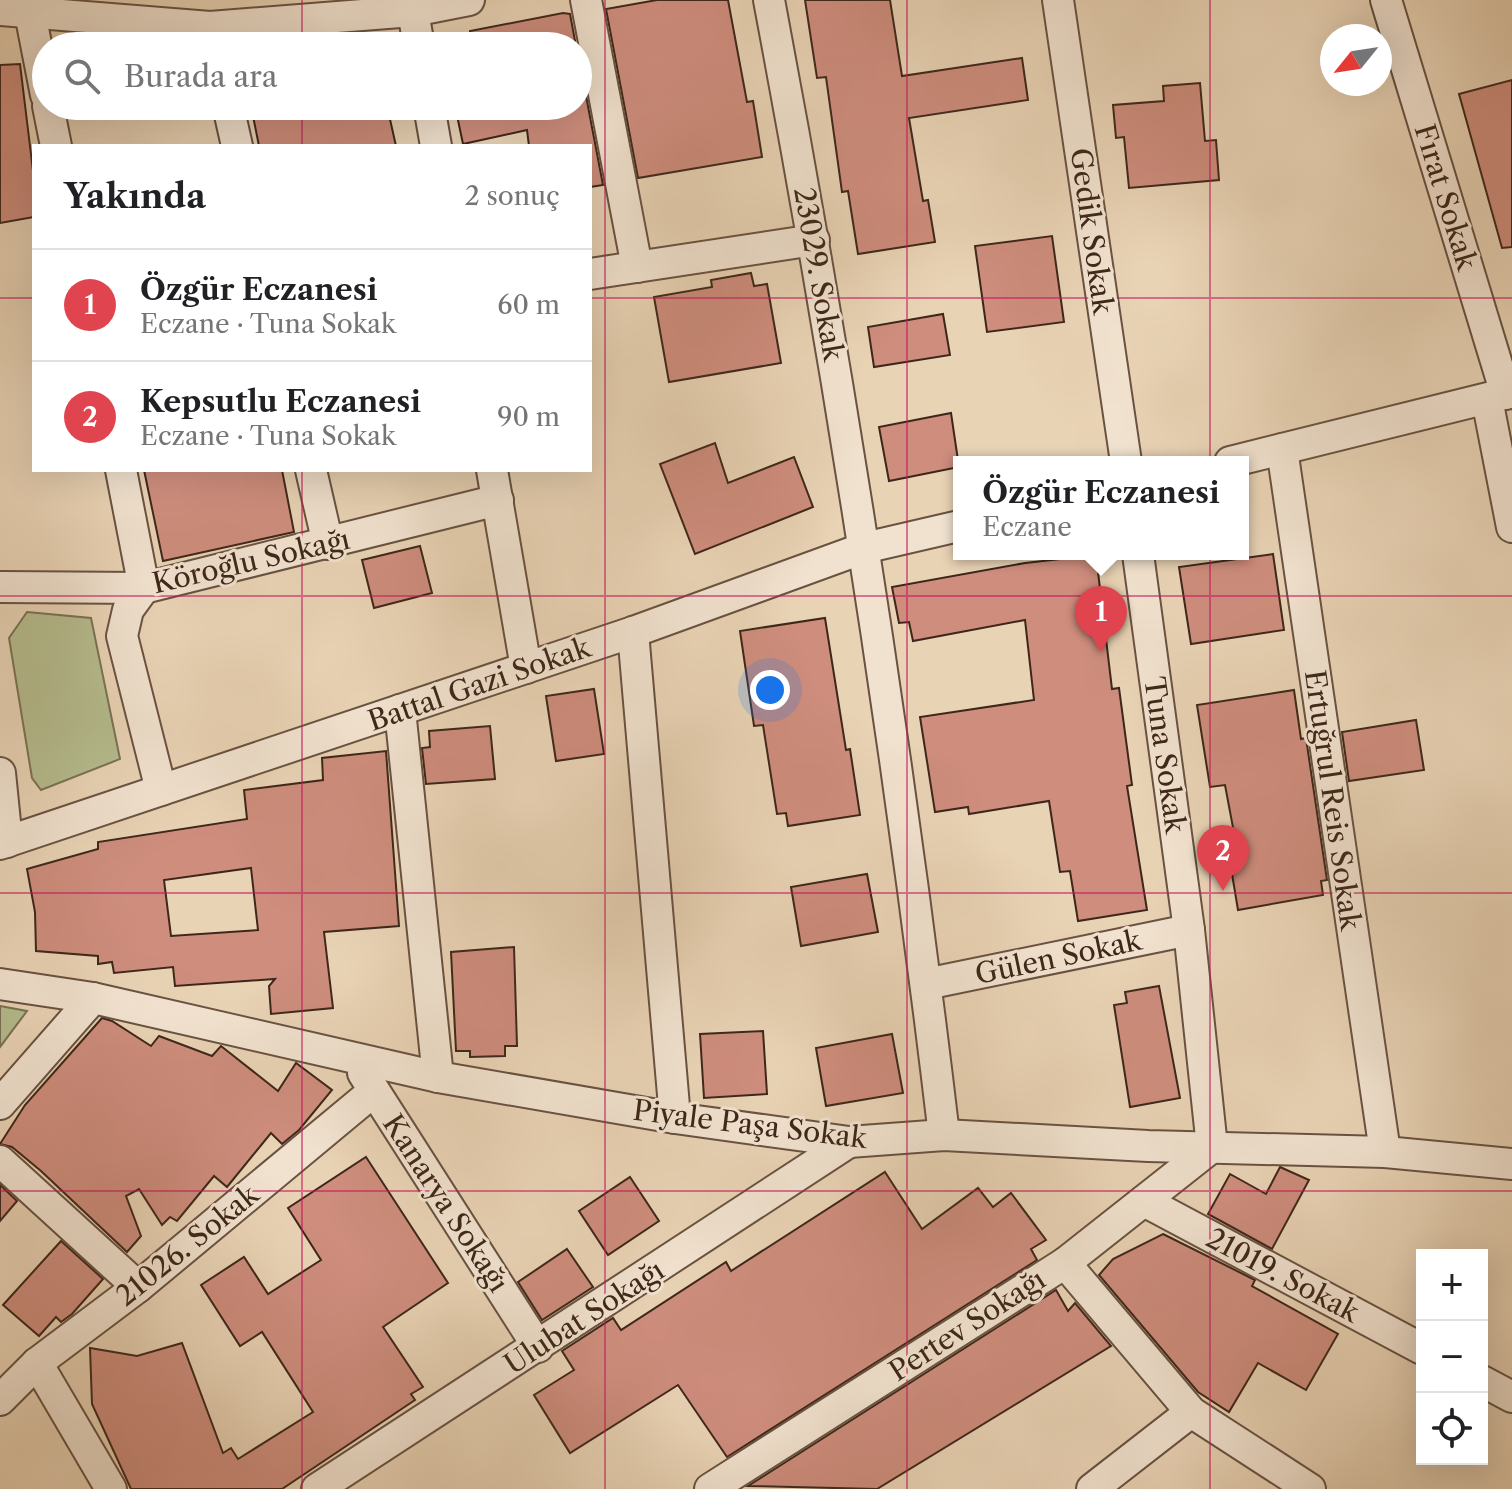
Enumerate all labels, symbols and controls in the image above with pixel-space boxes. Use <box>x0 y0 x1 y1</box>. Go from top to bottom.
north arrow <box>1320 24 1392 96</box>
search box <box>32 32 592 120</box>
icon: search <box>60 54 104 98</box>
text: Burada ara <box>124 58 278 95</box>
street label: Fırat Sokak <box>1408 120 1485 276</box>
street label: Gedik Sokak <box>1064 146 1121 318</box>
text: Yakında <box>64 175 206 217</box>
text: 2 sonuç <box>465 180 560 212</box>
street label: 23029. Sokak <box>787 184 851 365</box>
text: Özgür Eczanesi <box>140 271 377 308</box>
text: 1 <box>84 289 96 321</box>
text: 60 m <box>497 289 560 321</box>
text: Eczane · Tuna Sokak <box>140 308 396 340</box>
text: Kepsutlu Eczanesi <box>140 383 421 420</box>
text: 2 <box>82 401 98 433</box>
text: 90 m <box>497 401 560 433</box>
text: Eczane · Tuna Sokak <box>140 420 396 452</box>
popup <box>953 456 1249 560</box>
text: Özgür Eczanesi <box>982 474 1220 511</box>
text: Eczane <box>982 511 1072 543</box>
street label: Köroğlu Sokağı <box>149 522 353 600</box>
pin: 1 <box>1075 586 1127 652</box>
street label: Battal Gazi Sokak <box>363 629 596 738</box>
street label: Ertuğrul Reis Sokak <box>1298 668 1368 934</box>
your location <box>750 670 790 710</box>
street label: Tuna Sokak <box>1137 675 1193 837</box>
pin: 2 <box>1197 825 1249 891</box>
street label: Gülen Sokak <box>972 922 1146 991</box>
street label: Piyale Paşa Sokak <box>631 1093 871 1155</box>
street label: Kanarya Sokağı <box>376 1108 516 1298</box>
street label: 21026. Sokak <box>109 1176 266 1313</box>
street label: 21019. Sokak <box>1201 1221 1367 1330</box>
map controls <box>1416 1249 1488 1465</box>
button: + <box>1416 1249 1488 1321</box>
street label: Ulubat Sokağı <box>498 1253 670 1381</box>
street label: Pertev Sokağı <box>883 1262 1051 1388</box>
button: − <box>1416 1321 1488 1393</box>
button: locate <box>1416 1393 1488 1465</box>

